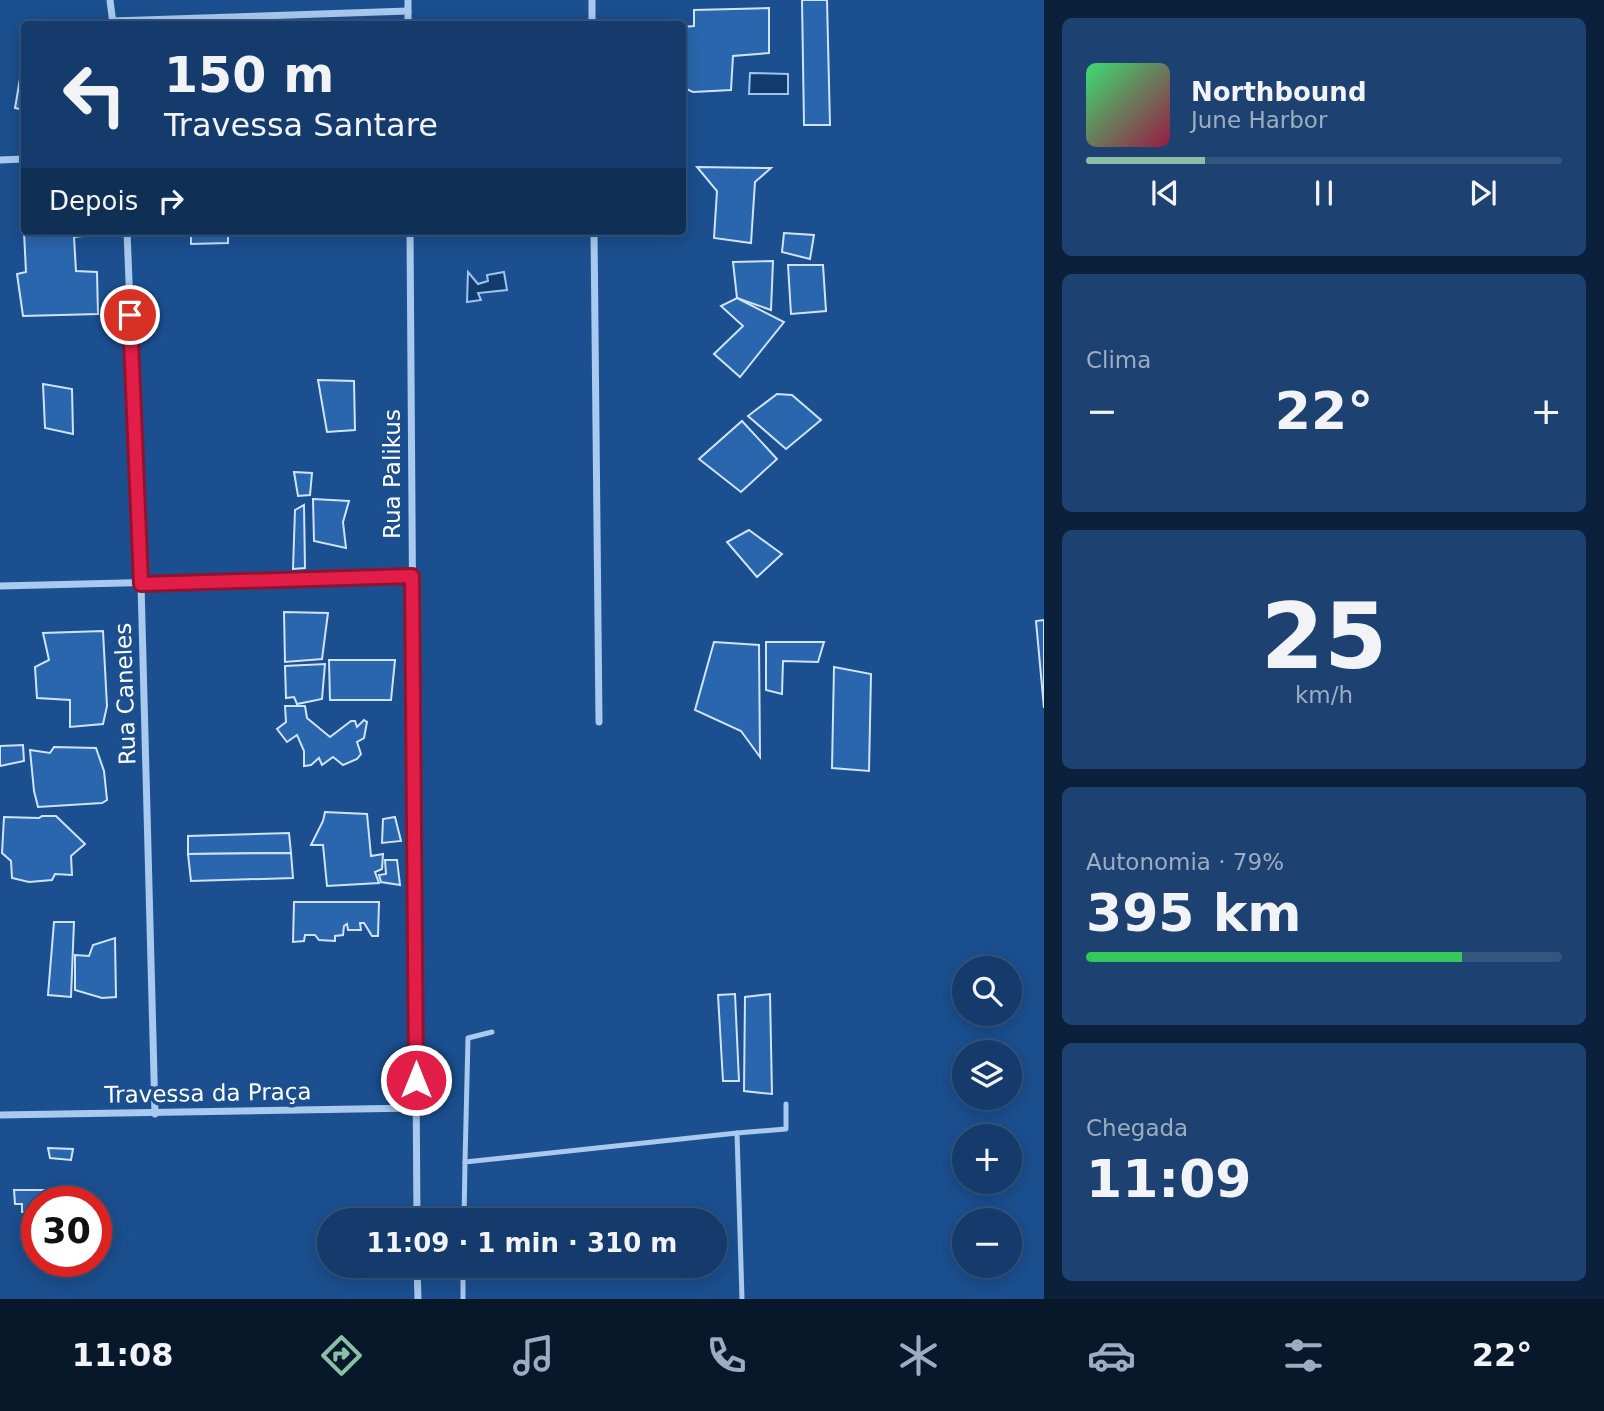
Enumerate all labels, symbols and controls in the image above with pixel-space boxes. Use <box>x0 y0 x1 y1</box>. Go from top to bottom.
text: 150 m <box>164 47 334 104</box>
icon: left <box>49 49 140 140</box>
text: Northbound <box>1191 77 1367 107</box>
text: Travessa Santare <box>164 106 438 144</box>
text: June Harbor <box>1191 107 1327 133</box>
icon: previous <box>1146 174 1184 212</box>
icon: pause <box>1305 174 1343 212</box>
icon: next <box>1464 174 1502 212</box>
icon: right <box>152 182 190 220</box>
text: Depois <box>49 186 138 216</box>
pin <box>100 285 160 345</box>
icon: arrive <box>111 296 149 334</box>
text: Clima <box>1086 347 1151 373</box>
text: 22° <box>1275 381 1373 441</box>
text: − <box>1086 389 1118 433</box>
text: + <box>1530 389 1562 433</box>
street label: Rua Palikus <box>379 409 405 539</box>
text: 25 <box>1261 584 1387 689</box>
street label: Rua Caneles <box>110 622 140 766</box>
text: km/h <box>1295 682 1353 708</box>
text: Autonomia · 79% <box>1086 849 1284 875</box>
text: 395 km <box>1086 883 1301 943</box>
map controls <box>952 956 1022 1278</box>
button: search <box>952 956 1022 1026</box>
button: layers <box>952 1040 1022 1110</box>
position arrow <box>379 1043 453 1117</box>
street label: Travessa da Praça <box>103 1078 312 1108</box>
text: Chegada <box>1086 1115 1188 1141</box>
button: + <box>952 1124 1022 1194</box>
text: 11:09 <box>1086 1149 1252 1209</box>
speed limit sign: 30 <box>21 1186 112 1277</box>
button: − <box>952 1208 1022 1278</box>
text: 11:09 · 1 min · 310 m <box>367 1228 677 1258</box>
icon: directions <box>317 1331 366 1380</box>
icon: music <box>509 1331 558 1380</box>
icon: phone <box>702 1331 751 1380</box>
icon: climate <box>894 1331 943 1380</box>
icon: car <box>1087 1331 1136 1380</box>
icon: filters <box>1279 1331 1328 1380</box>
text: 11:08 <box>72 1336 174 1374</box>
text: 22° <box>1472 1336 1532 1374</box>

